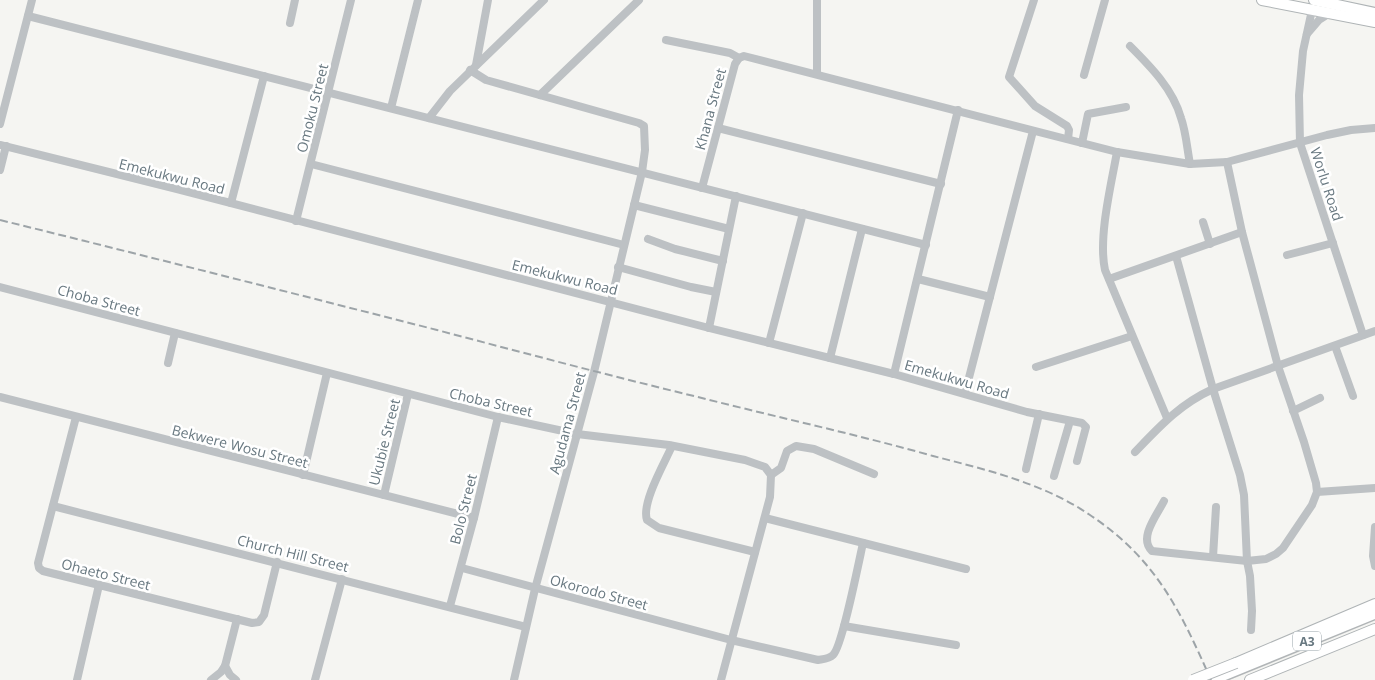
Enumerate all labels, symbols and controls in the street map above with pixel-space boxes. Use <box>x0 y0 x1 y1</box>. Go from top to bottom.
street label: Omoku Street <box>292 62 332 154</box>
street label: Khana Street <box>690 66 730 152</box>
street label: Worlu Road <box>1306 145 1348 223</box>
street label: Emekukwu Road <box>117 154 227 198</box>
street label: Emekukwu Road <box>510 255 620 299</box>
street label: Choba Street <box>56 280 142 320</box>
street label: Emekukwu Road <box>902 355 1012 403</box>
street label: Agudama Street <box>544 370 590 476</box>
street label: Choba Street <box>447 383 535 421</box>
street label: Ukubie Street <box>364 397 404 487</box>
street label: Bekwere Wosu Street <box>170 420 310 472</box>
street label: Bolo Street <box>445 472 481 546</box>
street label: Church Hill Street <box>235 530 351 576</box>
street label: Ohaeto Street <box>59 554 153 594</box>
street label: Okorodo Street <box>548 570 650 614</box>
road number: A3 <box>1293 631 1321 650</box>

